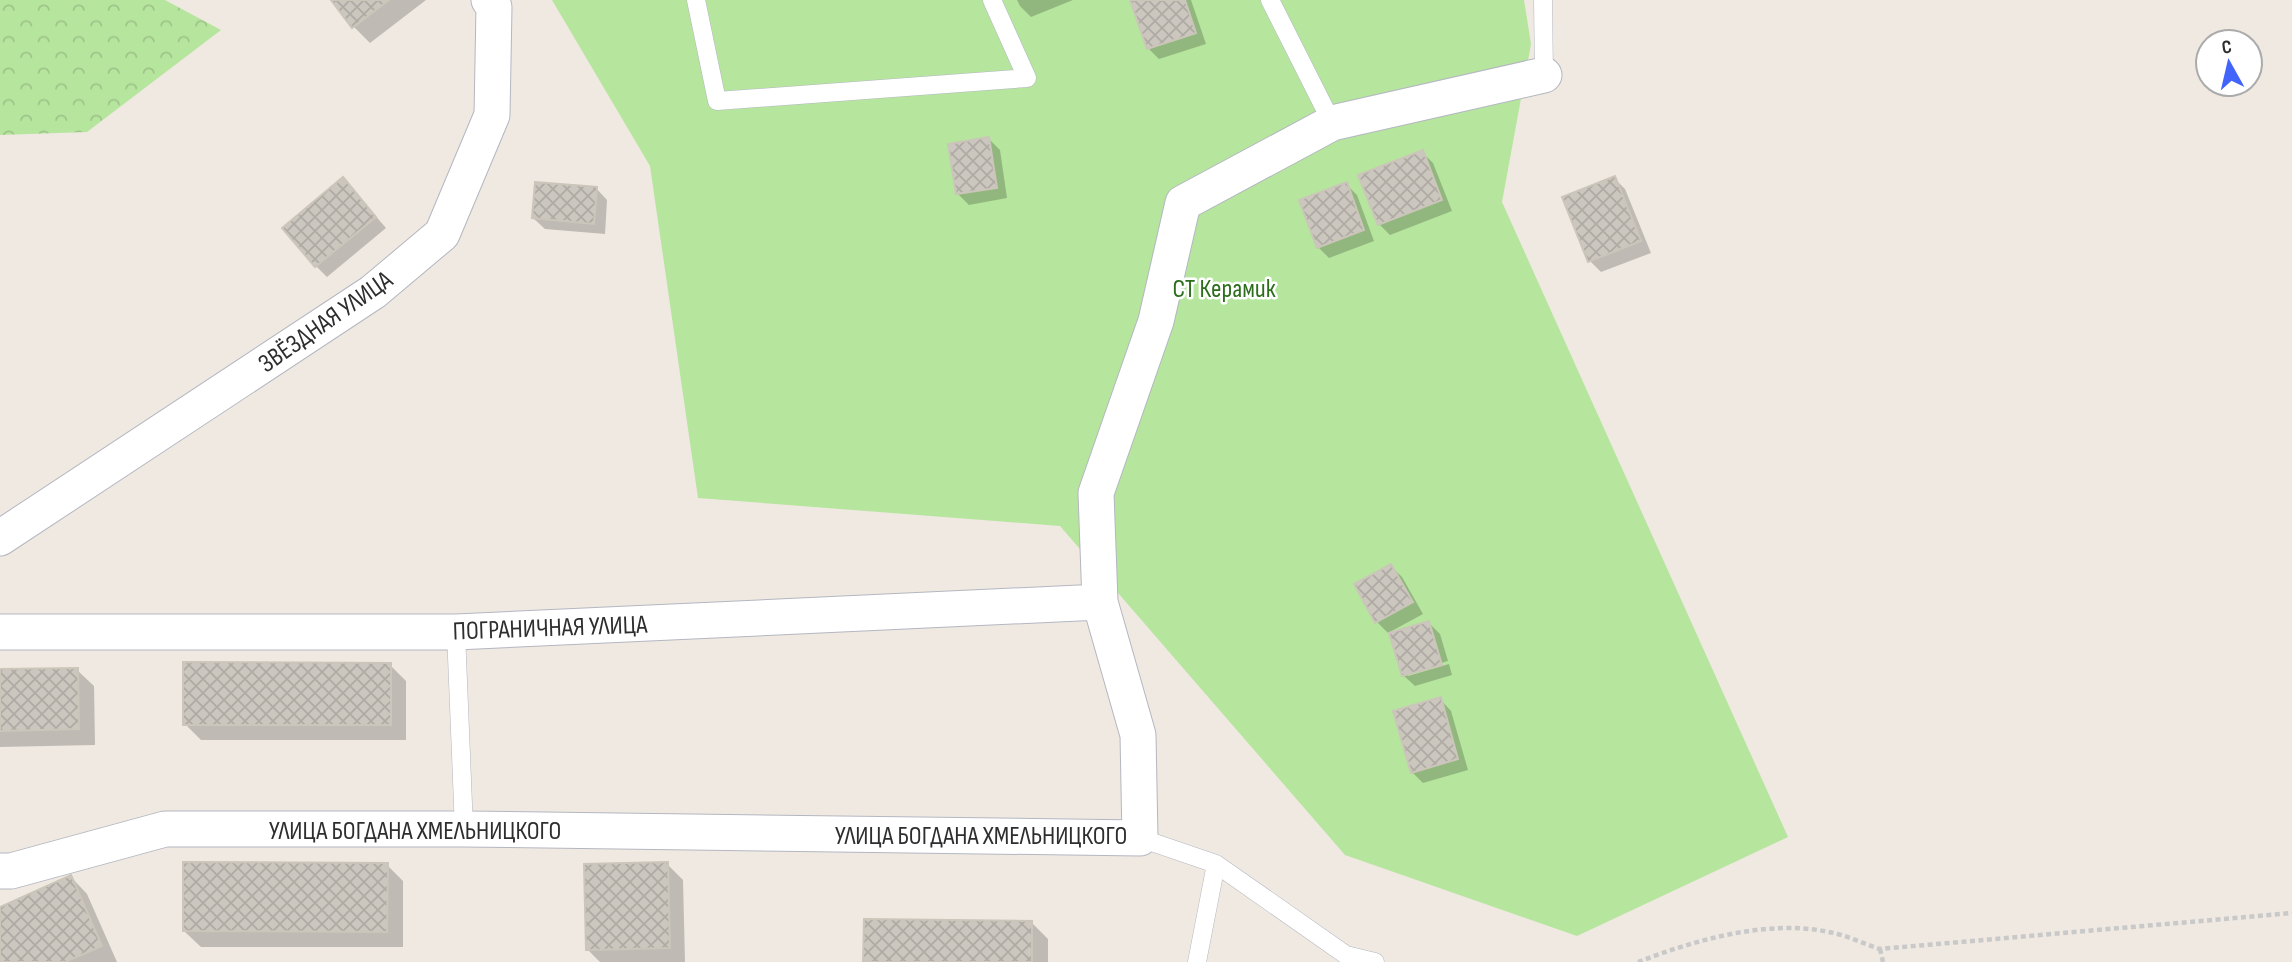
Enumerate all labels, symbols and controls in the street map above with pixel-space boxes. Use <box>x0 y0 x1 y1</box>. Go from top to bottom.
north arrow <box>2194 28 2264 98</box>
text: С <box>2220 36 2234 60</box>
street label: ЗВЁЗДНАЯ УЛИЦА <box>253 264 400 380</box>
park label: СТ Керамик <box>1172 274 1276 305</box>
street label: ПОГРАНИЧНАЯ УЛИЦА <box>452 610 649 647</box>
street label: УЛИЦА БОГДАНА ХМЕЛЬНИЦКОГО <box>269 816 561 847</box>
street label: УЛИЦА БОГДАНА ХМЕЛЬНИЦКОГО <box>835 821 1127 852</box>

